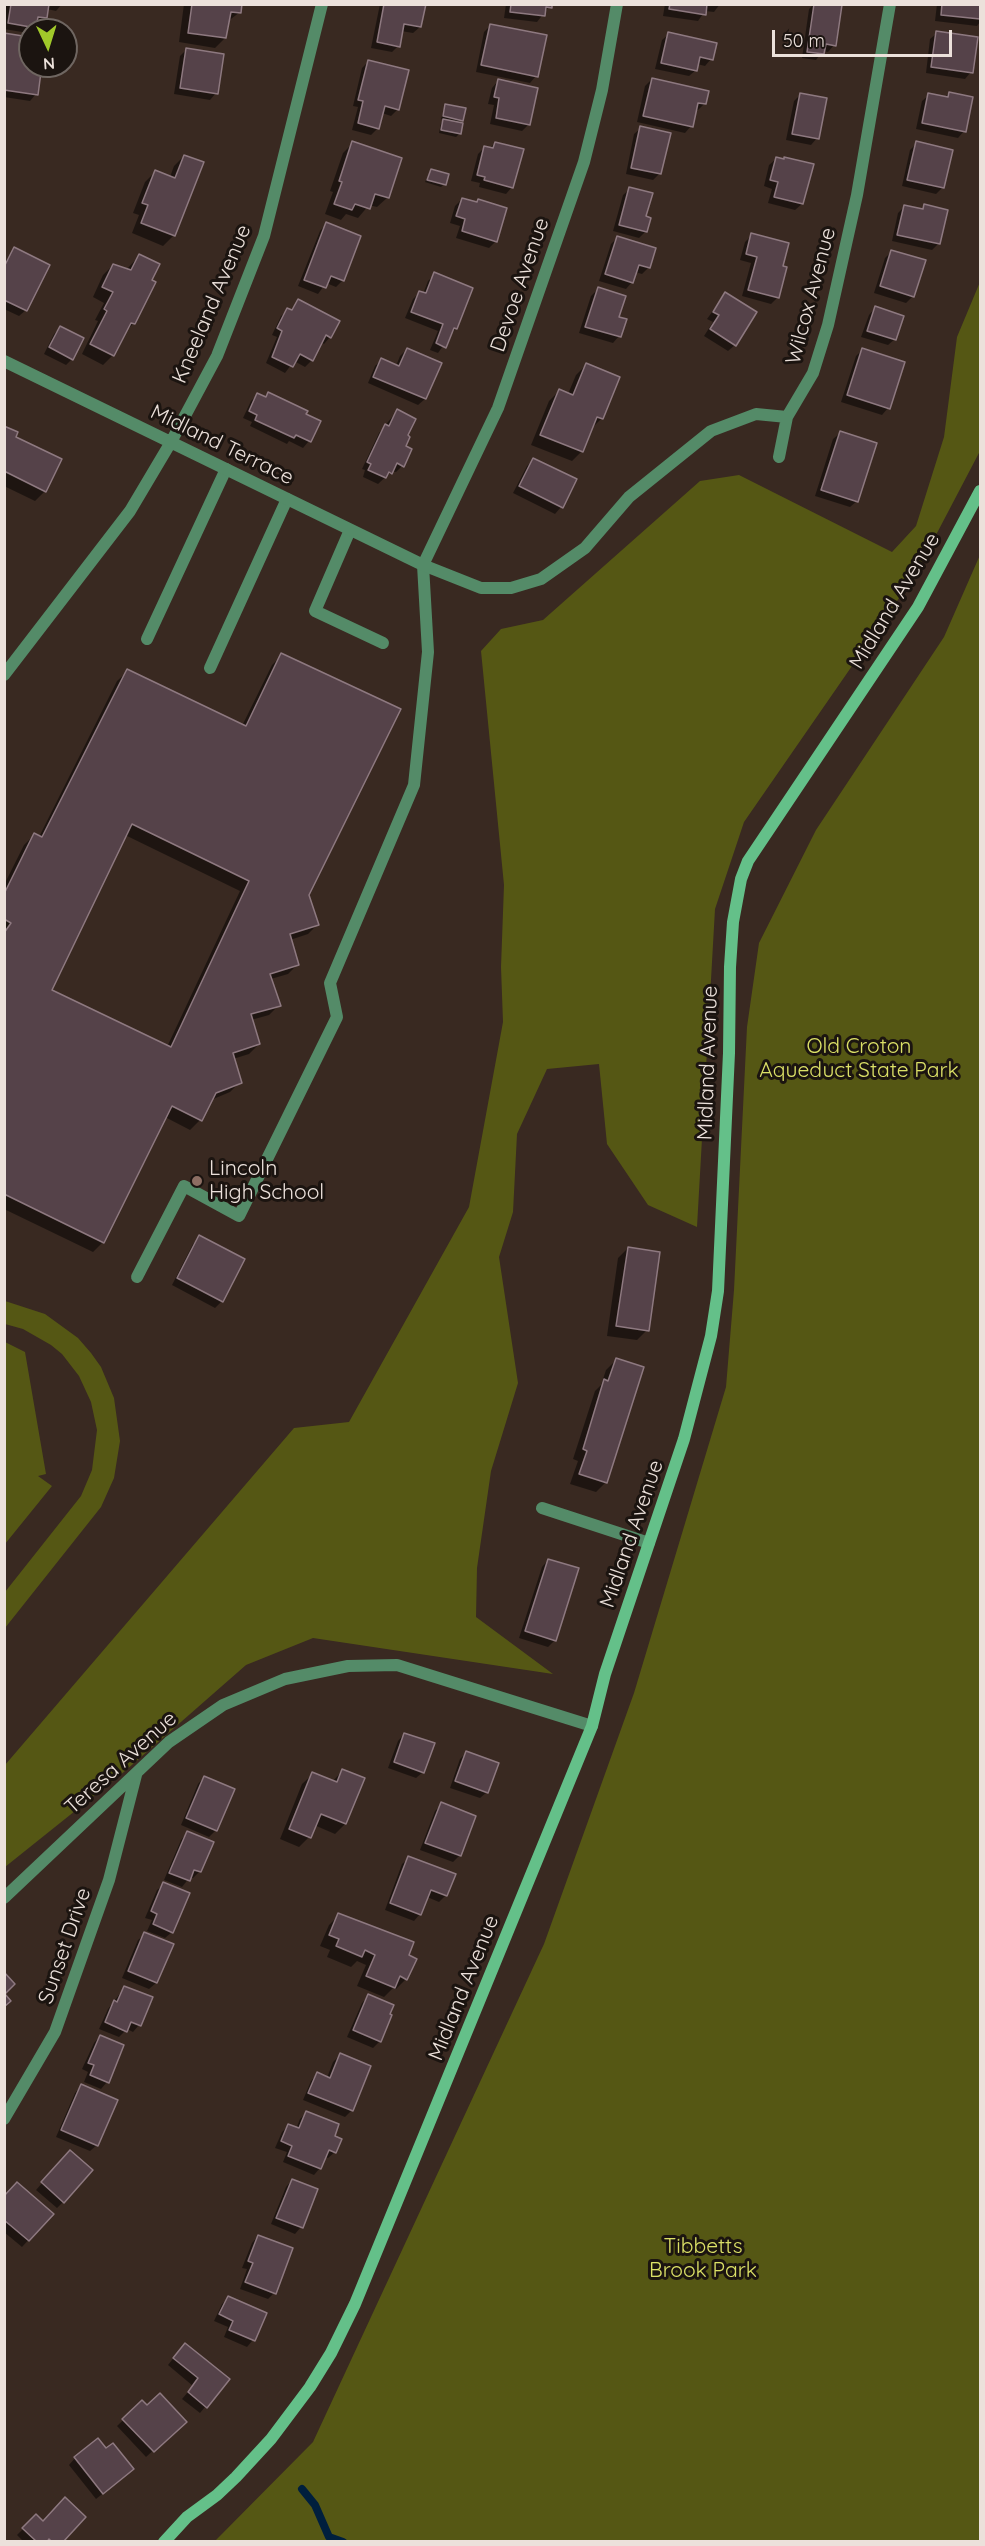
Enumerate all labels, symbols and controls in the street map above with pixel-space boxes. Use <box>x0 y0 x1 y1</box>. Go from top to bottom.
north arrow <box>18 18 78 78</box>
scale bar <box>775 18 955 56</box>
text: 50 m <box>783 29 825 52</box>
text: N <box>43 54 56 74</box>
street label: Devoe Avenue <box>485 215 555 355</box>
street label: Kneeland Avenue <box>167 221 257 387</box>
street label: Wilcox Avenue <box>781 225 841 367</box>
street label: Midland Terrace <box>146 399 298 491</box>
street label: Midland Avenue <box>844 528 946 674</box>
street label: Midland Avenue <box>693 985 723 1141</box>
park label: Old Croton Aqueduct State Park <box>759 1034 959 1084</box>
place label: Lincoln High School <box>209 1156 324 1206</box>
marker: Lincoln High School <box>190 1174 204 1188</box>
street label: Midland Avenue <box>595 1457 669 1611</box>
street label: Teresa Avenue <box>60 1706 182 1820</box>
street label: Sunset Drive <box>33 1885 97 2007</box>
street label: Midland Avenue <box>423 1912 505 2064</box>
park label: Tibbetts Brook Park <box>649 2234 757 2284</box>

